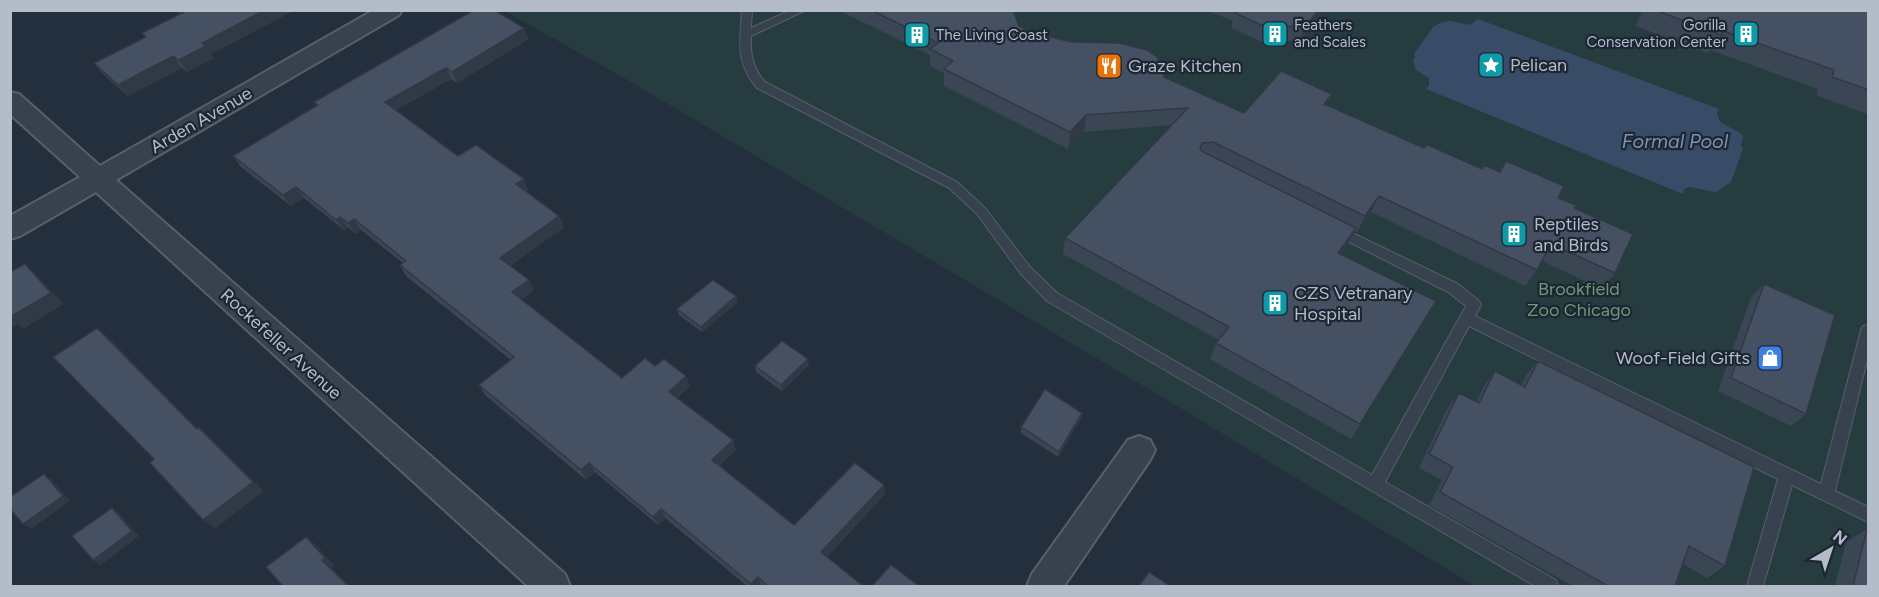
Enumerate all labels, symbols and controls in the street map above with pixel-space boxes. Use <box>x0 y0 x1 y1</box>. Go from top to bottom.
place label: Feathers and Scales <box>1294 16 1366 51</box>
place label: Gorilla Conservation Center <box>1586 16 1726 51</box>
building icon: Feathers and Scales <box>1260 19 1290 49</box>
building icon: Gorilla Conservation Center <box>1731 19 1761 49</box>
building icon: The Living Coast <box>902 20 932 50</box>
place label: The Living Coast <box>936 26 1048 44</box>
place icon: Pelican <box>1476 50 1506 80</box>
restaurant icon: Graze Kitchen <box>1094 51 1124 81</box>
place label: Pelican <box>1510 54 1567 76</box>
place label: Graze Kitchen <box>1128 55 1242 77</box>
street label: Arden Avenue <box>146 82 256 158</box>
water label: Formal Pool <box>1622 129 1729 153</box>
place label: Reptiles and Birds <box>1534 213 1608 256</box>
building icon: Reptiles and Birds <box>1499 219 1529 249</box>
park label: Brookfield Zoo Chicago <box>1527 278 1631 321</box>
place label: CZS Vetranary Hospital <box>1294 282 1413 325</box>
street label: Rockefeller Avenue <box>216 284 346 404</box>
building icon: CZS Vetranary Hospital <box>1260 288 1290 318</box>
shop icon: Woof-Field Gifts <box>1755 343 1785 373</box>
place label: Woof-Field Gifts <box>1616 347 1750 369</box>
north arrow <box>1801 519 1861 579</box>
text: N <box>1829 526 1851 549</box>

